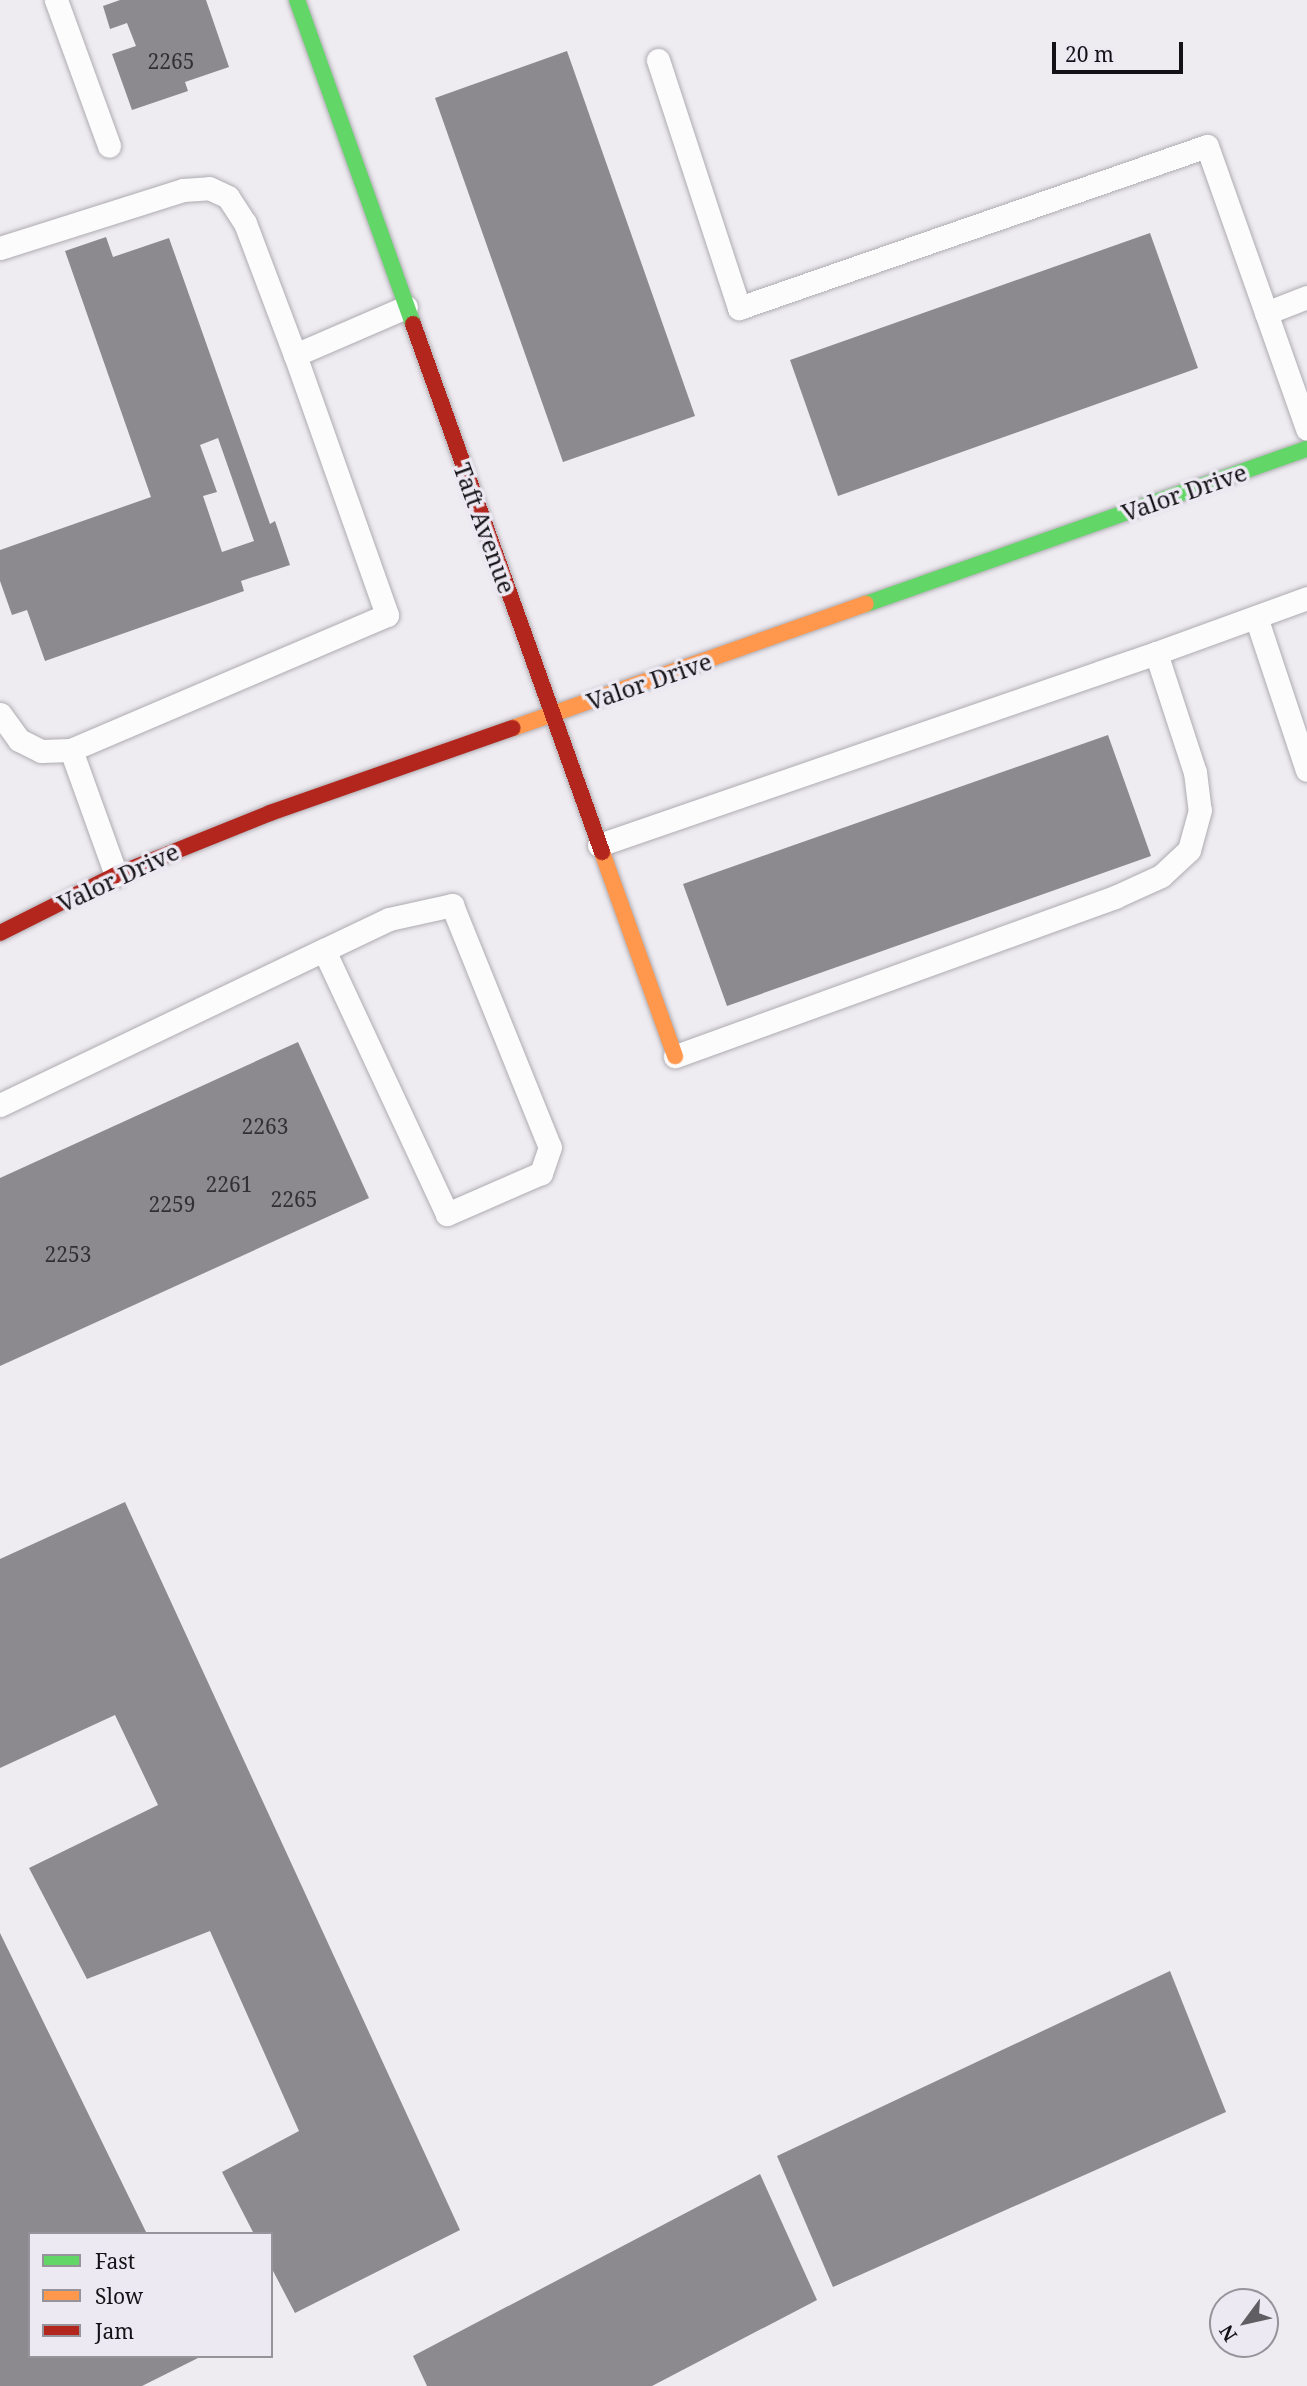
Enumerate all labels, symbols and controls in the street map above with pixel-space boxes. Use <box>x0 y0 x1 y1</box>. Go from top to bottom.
scale bar <box>1055 28 1186 72</box>
text: 20 m <box>1065 40 1114 68</box>
house number: 2265 <box>148 48 194 74</box>
street label: Valor Drive <box>1118 457 1250 527</box>
street label: Taft Avenue <box>448 459 522 597</box>
street label: Valor Drive <box>583 646 715 716</box>
street label: Valor Drive <box>53 836 183 918</box>
house number: 2263 <box>242 1113 288 1139</box>
house number: 2261 <box>206 1171 252 1197</box>
house number: 2265 <box>271 1186 317 1212</box>
house number: 2259 <box>149 1191 195 1217</box>
house number: 2253 <box>45 1241 91 1267</box>
legend <box>28 2232 273 2358</box>
text: Fast <box>95 2247 135 2275</box>
text: Slow <box>95 2282 143 2310</box>
north arrow <box>1209 2288 1279 2358</box>
text: Jam <box>95 2317 134 2345</box>
text: N <box>1213 2320 1243 2347</box>

